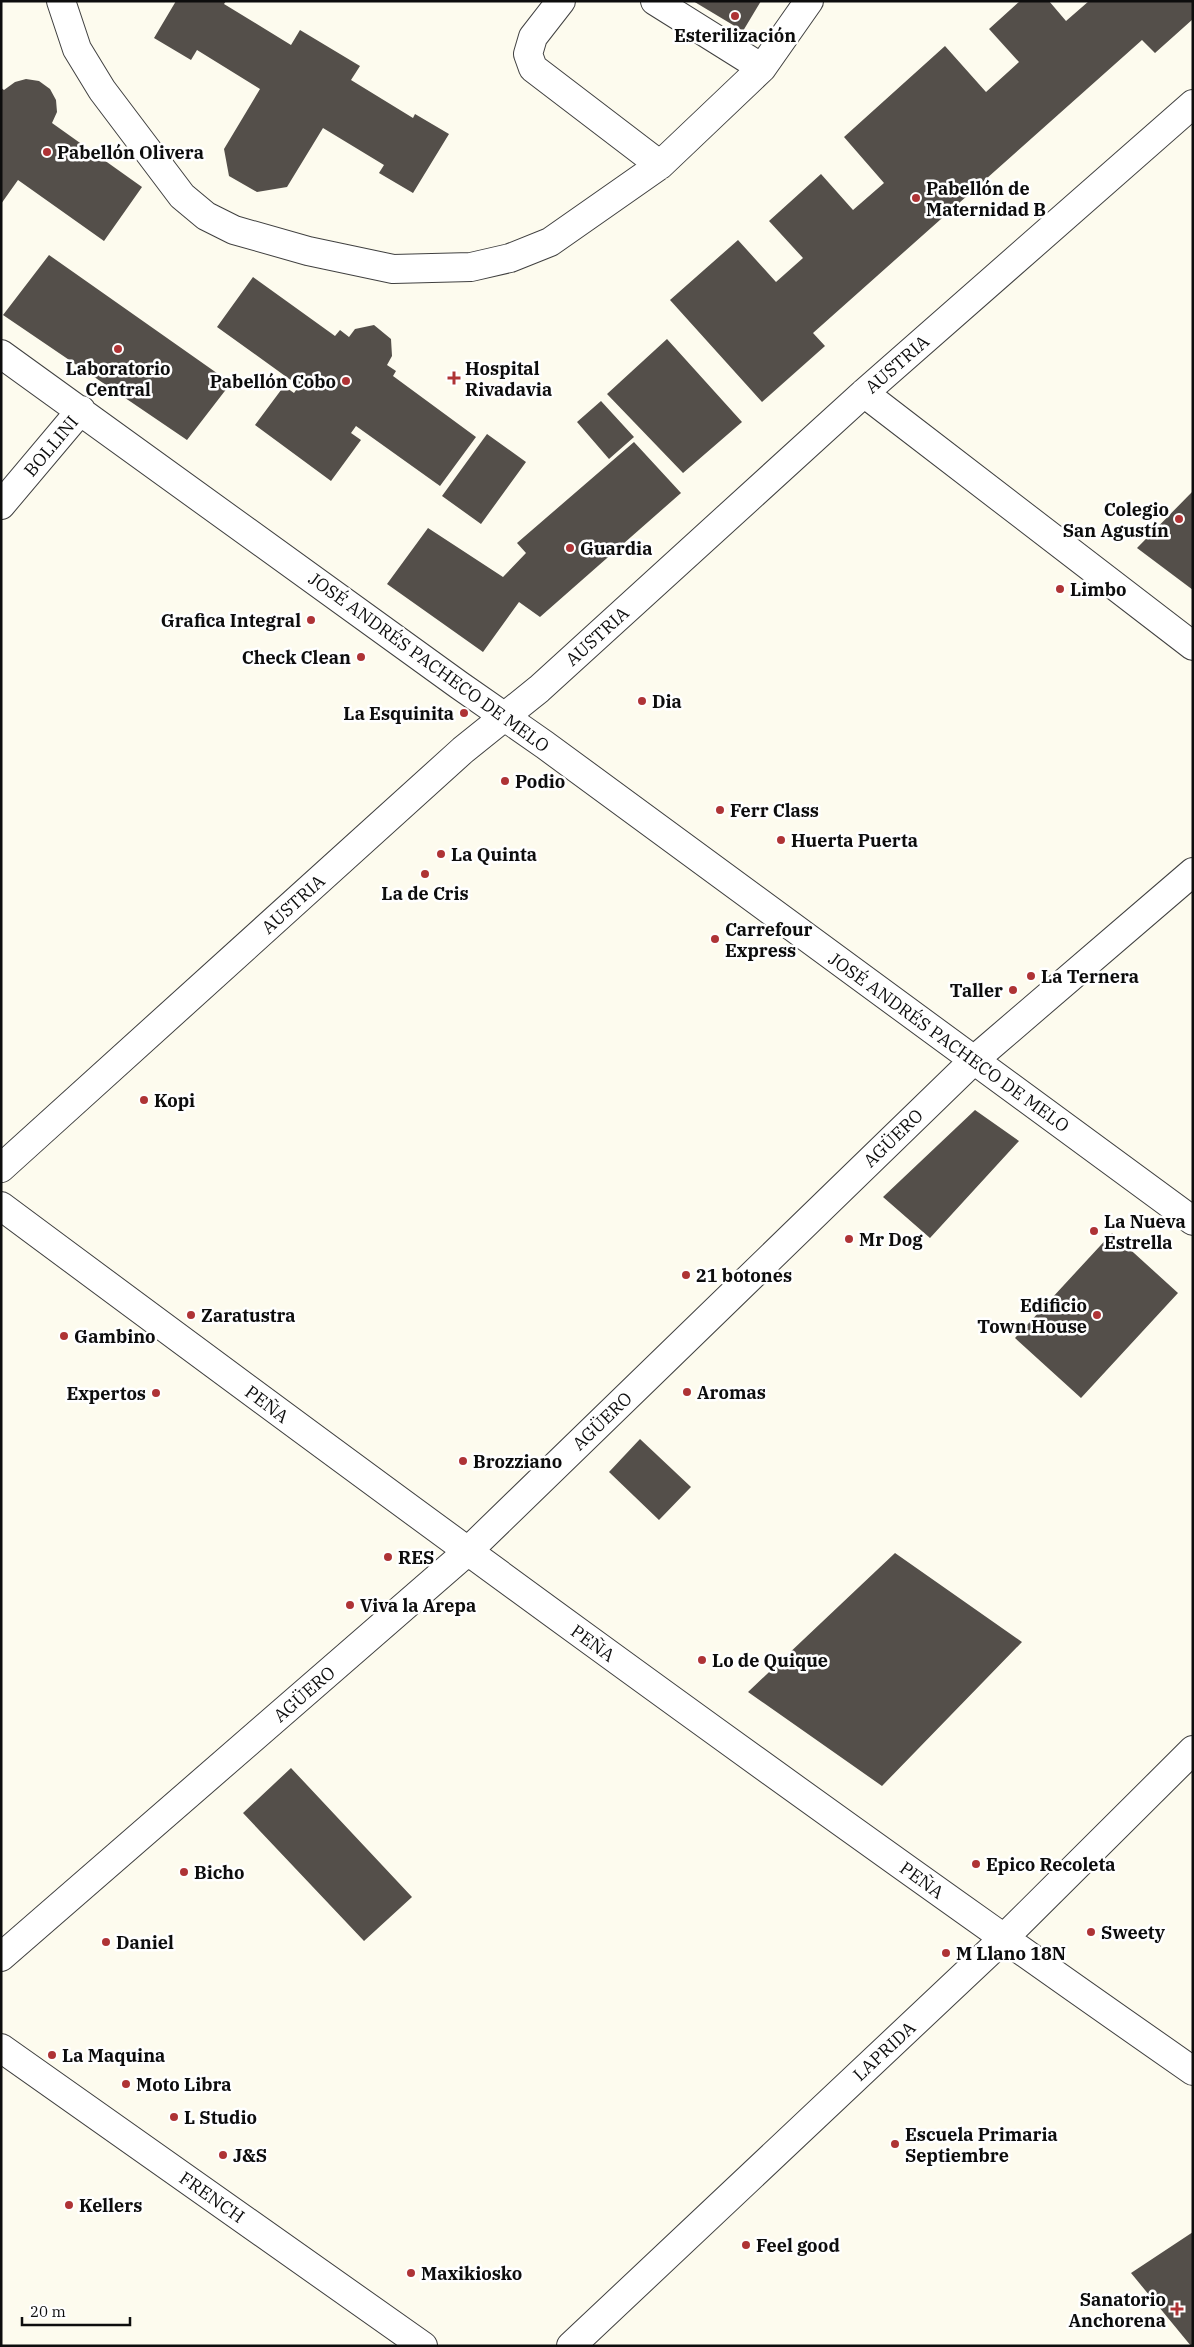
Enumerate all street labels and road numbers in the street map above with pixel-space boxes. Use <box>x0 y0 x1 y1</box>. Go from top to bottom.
street label: AUSTRIA <box>860 329 934 398</box>
street label: BOLLINI <box>19 411 83 481</box>
street label: JOSÉ ANDRÉS PACHECO DE MELO <box>304 567 554 757</box>
street label: AUSTRIA <box>560 601 634 671</box>
street label: AUSTRIA <box>256 869 330 939</box>
street label: JOSÉ ANDRÉS PACHECO DE MELO <box>824 947 1074 1137</box>
street label: AGÜERO <box>858 1104 928 1172</box>
street label: PEÑA <box>241 1380 294 1428</box>
street label: AGÜERO <box>567 1387 637 1455</box>
street label: PEÑA <box>566 1619 620 1667</box>
street label: AGÜERO <box>268 1661 340 1727</box>
street label: PEÑA <box>895 1856 949 1904</box>
street label: LAPRIDA <box>848 2016 921 2086</box>
street label: FRENCH <box>175 2166 249 2228</box>

